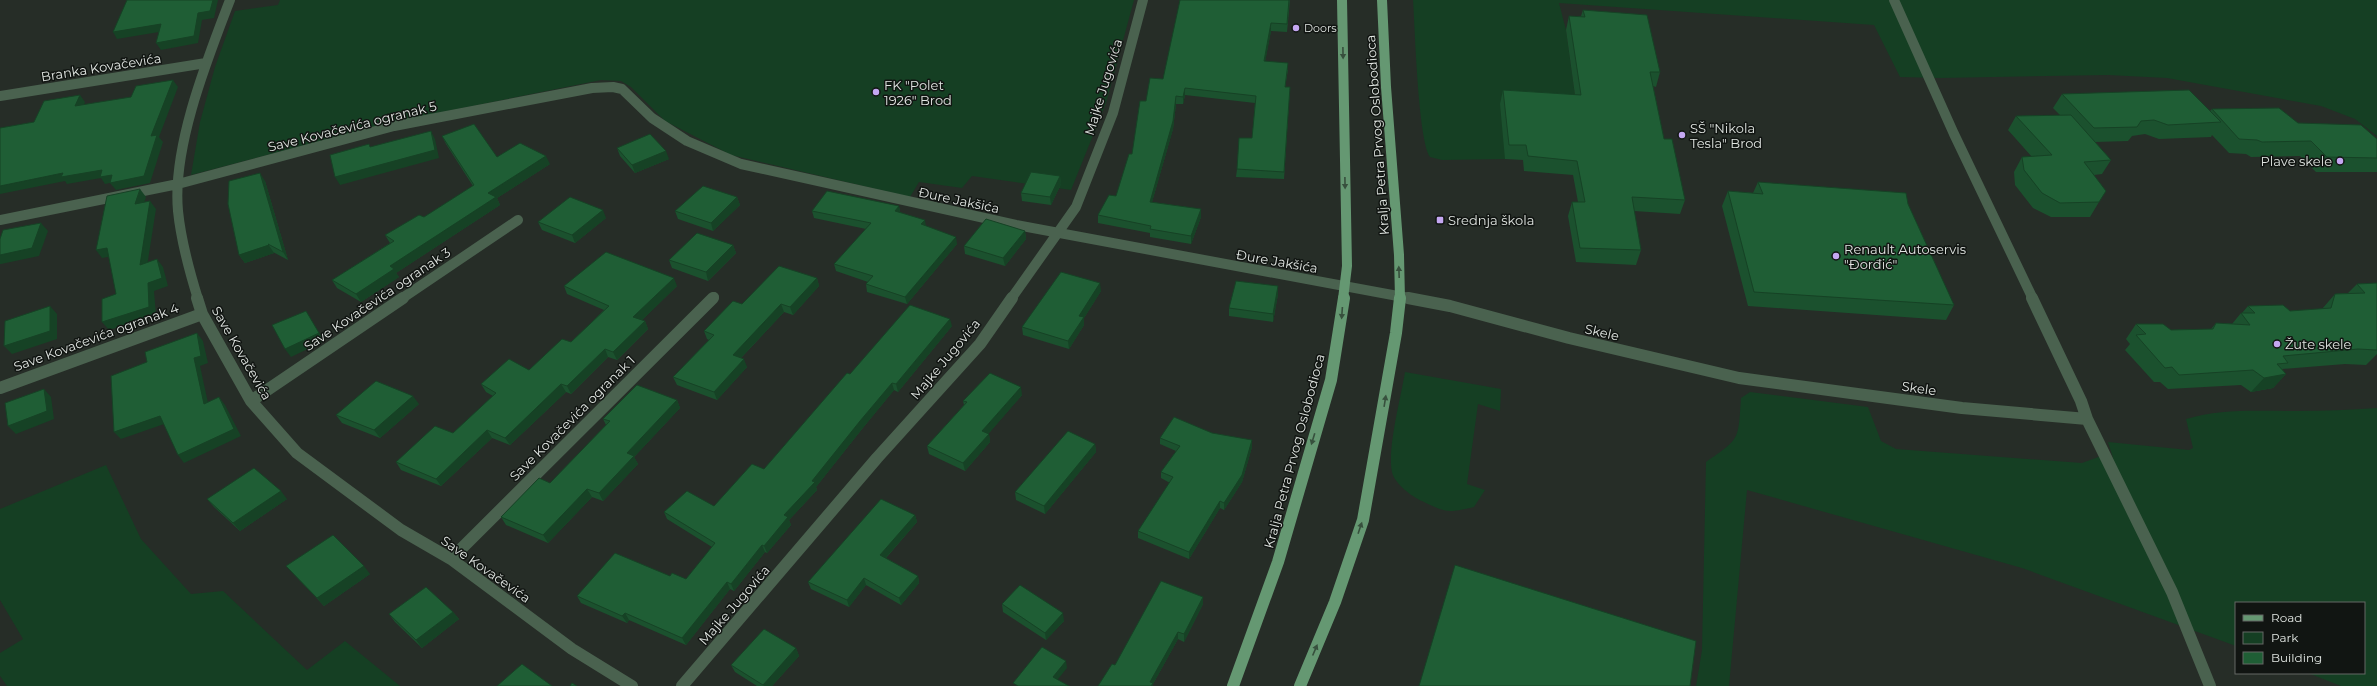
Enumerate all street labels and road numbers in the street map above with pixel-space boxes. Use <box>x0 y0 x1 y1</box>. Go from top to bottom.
street label: Kralja Petra Prvog Oslobodioca <box>1362 34 1392 236</box>
street label: Majke Jugovića <box>1081 37 1125 137</box>
street label: Branka Kovačevića <box>40 50 162 84</box>
street label: Save Kovačevića ogranak 5 <box>266 97 438 155</box>
street label: Đure Jakšića <box>917 184 1001 216</box>
street label: Save Kovačevića ogranak 3 <box>301 244 453 354</box>
street label: Đure Jakšića <box>1235 246 1319 276</box>
street label: Save Kovačevića ogranak 4 <box>11 300 181 374</box>
street label: Save Kovačevića <box>209 303 275 403</box>
street label: Majke Jugovića <box>907 316 983 402</box>
street label: Skele <box>1583 320 1621 344</box>
street label: Save Kovačevića ogranak 1 <box>506 352 638 484</box>
street label: Kralja Petra Prvog Oslobodioca <box>1260 352 1328 550</box>
street label: Skele <box>1901 378 1937 398</box>
street label: Save Kovačevića <box>438 532 534 606</box>
street label: Majke Jugovića <box>695 562 773 648</box>

